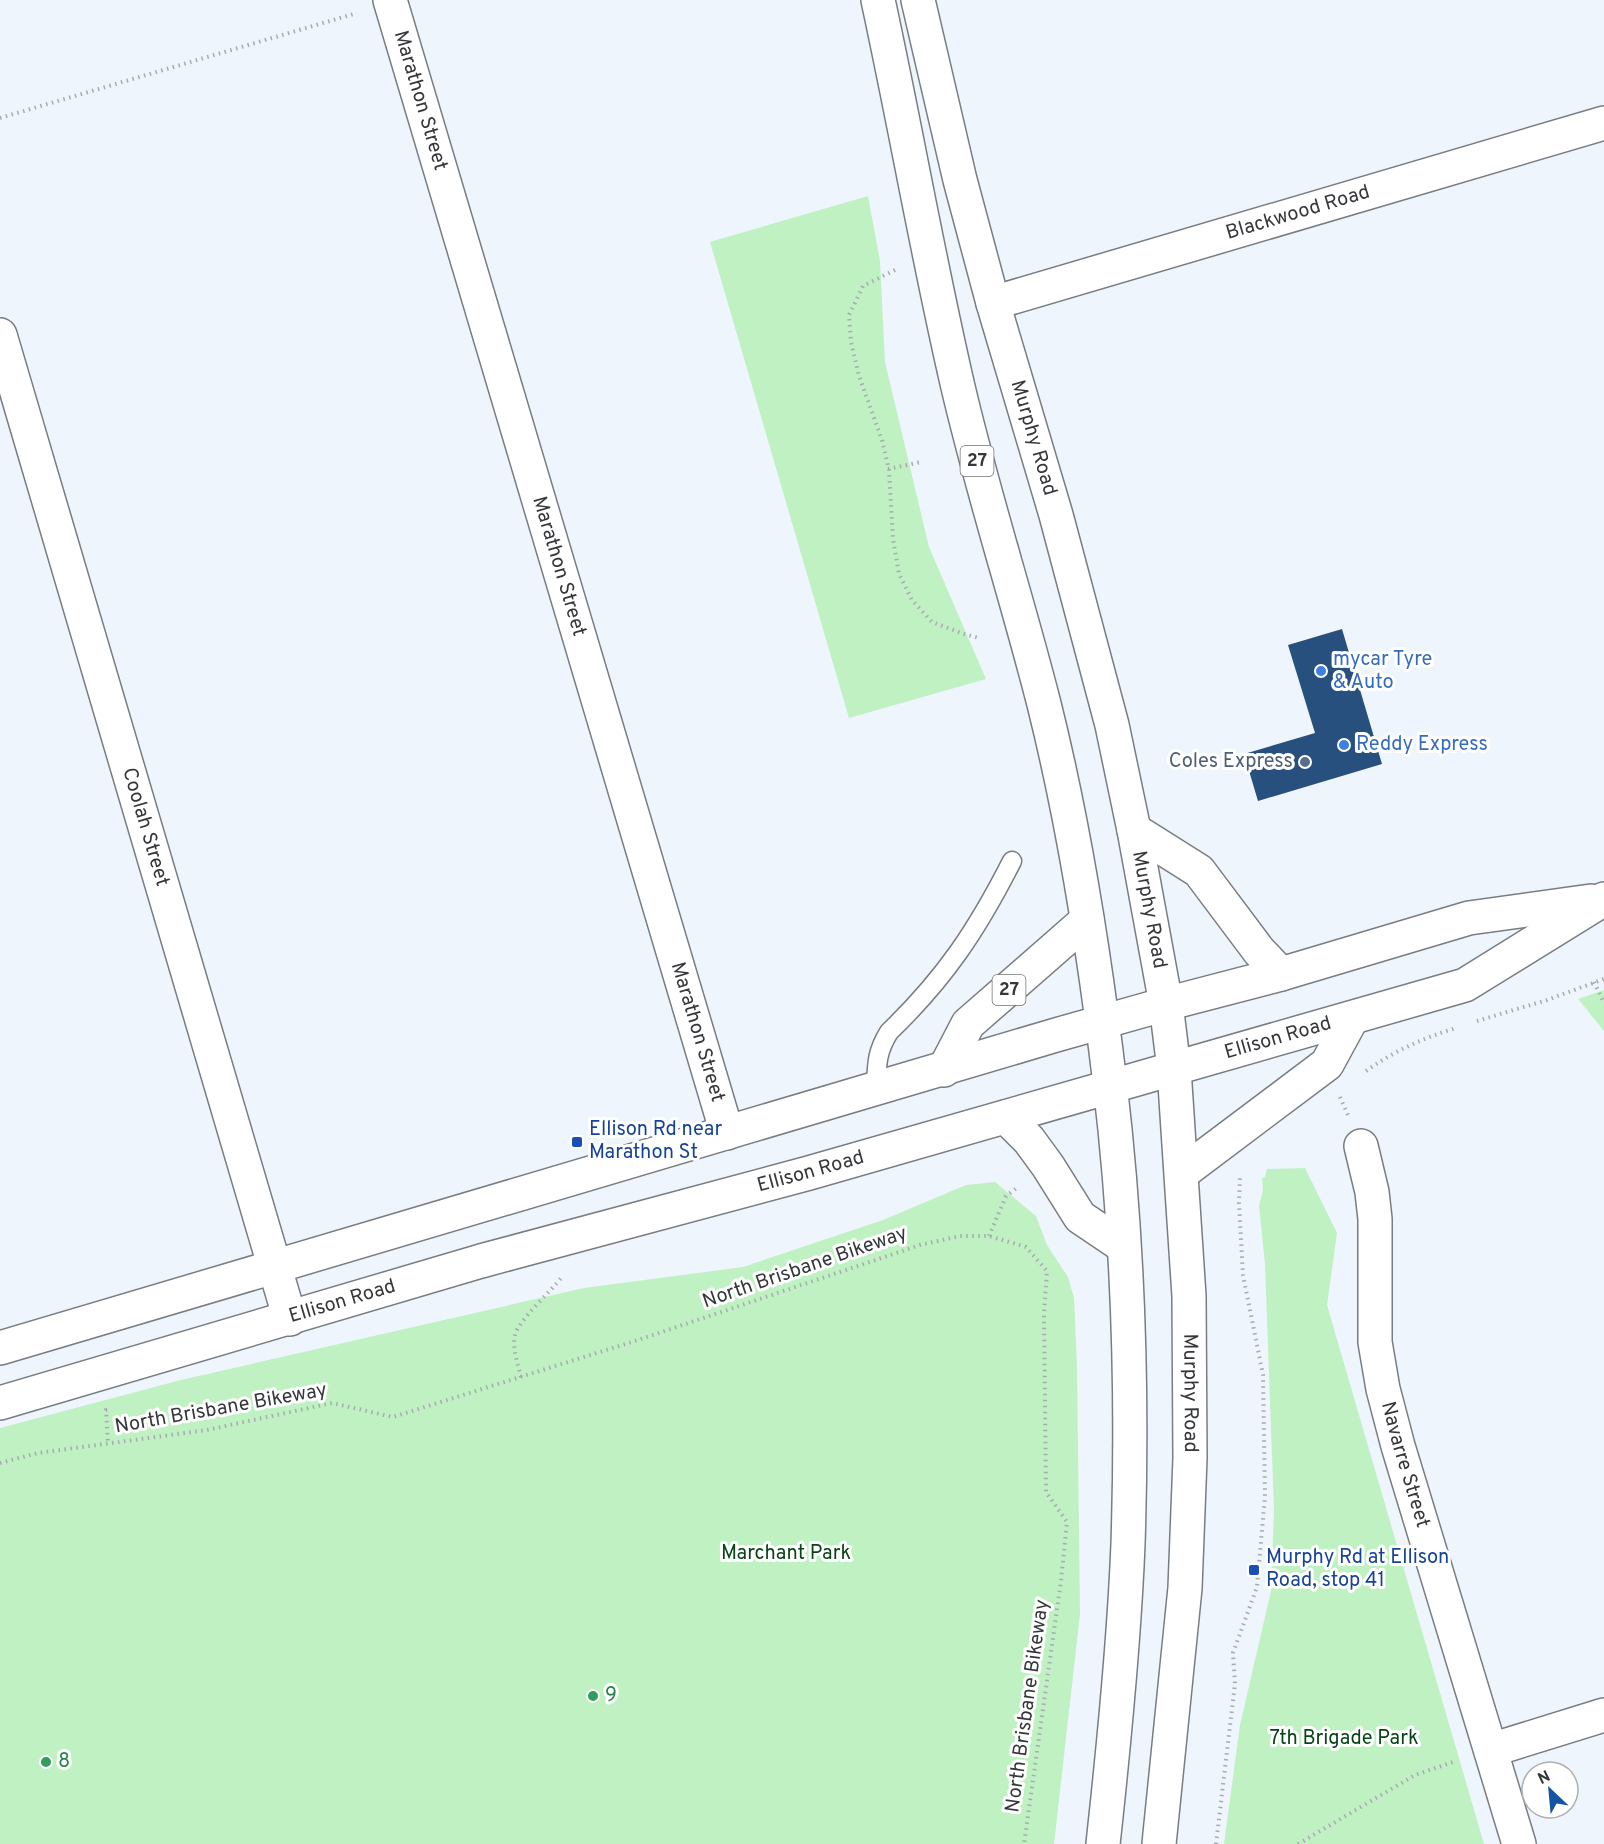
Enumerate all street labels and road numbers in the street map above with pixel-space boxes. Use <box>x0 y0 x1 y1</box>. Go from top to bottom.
street label: Marathon Street <box>387 28 453 174</box>
street label: Blackwood Road <box>1223 180 1373 247</box>
street label: Murphy Road <box>1004 377 1063 499</box>
road number: 27 <box>960 446 994 476</box>
street label: Marathon Street <box>525 493 592 640</box>
street label: Coolah Street <box>115 765 175 890</box>
street label: Murphy Road <box>1125 849 1172 971</box>
street label: Marathon Street <box>664 959 730 1105</box>
road number: 27 <box>992 975 1026 1005</box>
street label: Ellison Road <box>1221 1011 1335 1066</box>
street label: Ellison Road <box>754 1145 867 1199</box>
street label: North Brisbane Bikeway <box>699 1221 911 1315</box>
street label: Ellison Road <box>286 1274 399 1330</box>
street label: Murphy Road <box>1176 1333 1203 1453</box>
street label: North Brisbane Bikeway <box>113 1378 329 1440</box>
street label: Navarre Street <box>1374 1399 1435 1531</box>
street label: North Brisbane Bikeway <box>1000 1598 1056 1814</box>

